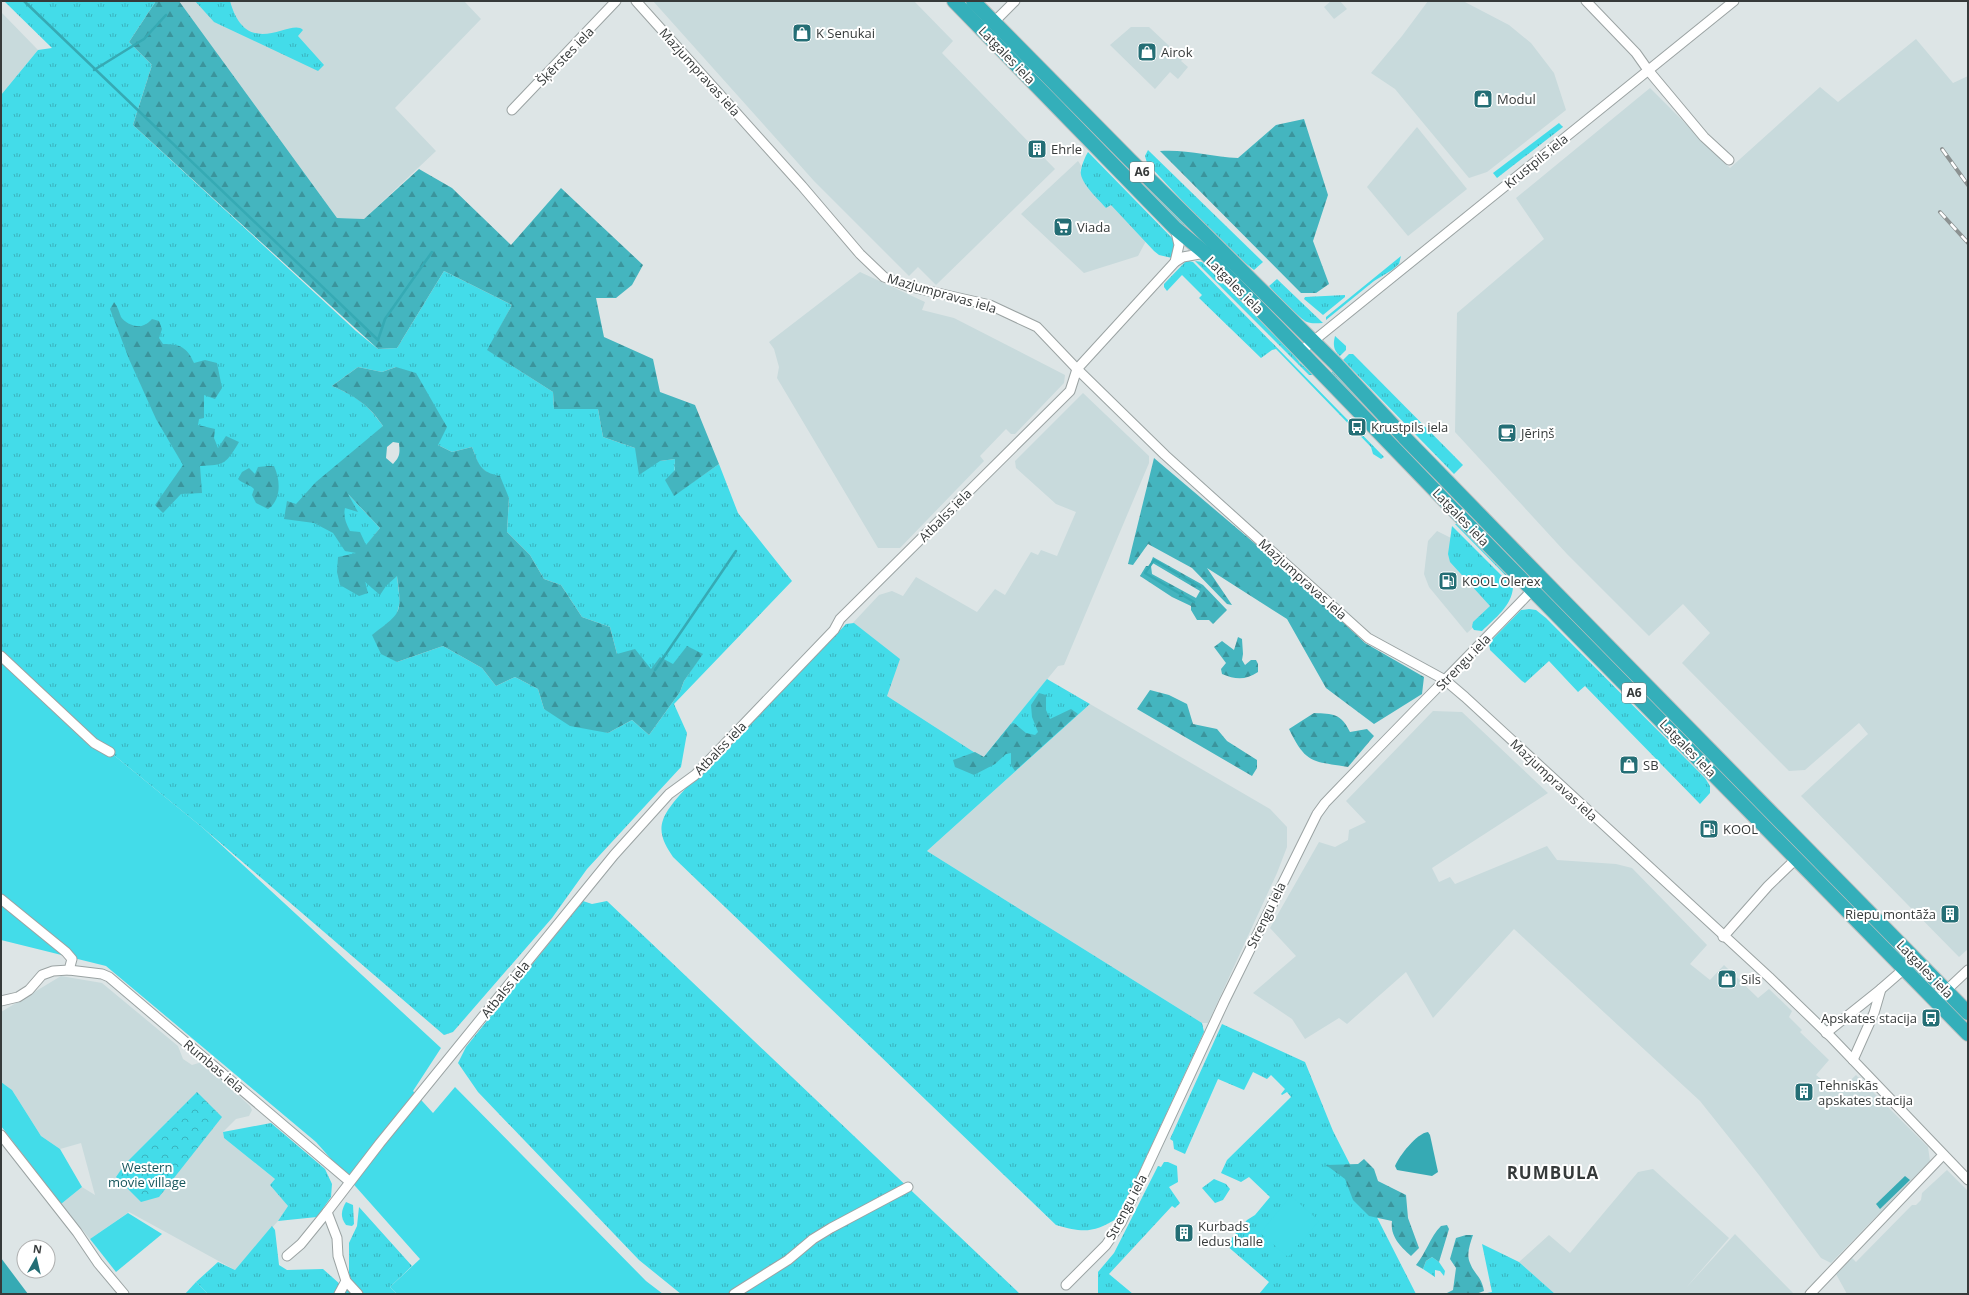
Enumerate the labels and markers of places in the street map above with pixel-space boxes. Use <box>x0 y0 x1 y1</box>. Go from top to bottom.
shop icon: K Senukai <box>791 22 813 44</box>
place label: K Senukai <box>816 24 875 42</box>
shop icon: Airok <box>1136 41 1158 63</box>
place label: Airok <box>1161 43 1193 61</box>
shop icon: Modul <box>1472 88 1494 110</box>
place label: Modul <box>1497 90 1536 108</box>
building icon: Ehrle <box>1026 138 1048 160</box>
place label: Ehrle <box>1051 140 1082 158</box>
supermarket icon: Viada <box>1052 216 1074 238</box>
place label: Viada <box>1077 218 1110 236</box>
bus stop icon: Krustpils iela <box>1346 416 1368 438</box>
place label: Krustpils iela <box>1371 418 1448 436</box>
cafe icon: Jēriņš <box>1496 422 1518 444</box>
place label: Jēriņš <box>1519 424 1555 442</box>
fuel station icon: KOOL Olerex <box>1437 570 1459 592</box>
place label: KOOL Olerex <box>1462 572 1541 590</box>
shop icon: SB <box>1618 754 1640 776</box>
place label: SB <box>1643 756 1659 774</box>
fuel station icon: KOOL <box>1698 818 1720 840</box>
place label: KOOL <box>1723 820 1758 838</box>
building icon: Riepu montāža <box>1939 903 1961 925</box>
place label: Riepu montāža <box>1845 905 1936 923</box>
shop icon: Sils <box>1716 968 1738 990</box>
place label: Sils <box>1741 970 1761 988</box>
bus stop icon: Apskates stacija <box>1920 1007 1942 1029</box>
place label: Apskates stacija <box>1821 1009 1917 1027</box>
place label: Tehniskās apskates stacija <box>1818 1076 1913 1109</box>
building icon: Tehniskās apskates stacija <box>1793 1081 1815 1103</box>
place label: Kurbads ledus halle <box>1198 1217 1263 1250</box>
building icon: Kurbads ledus halle <box>1173 1222 1195 1244</box>

